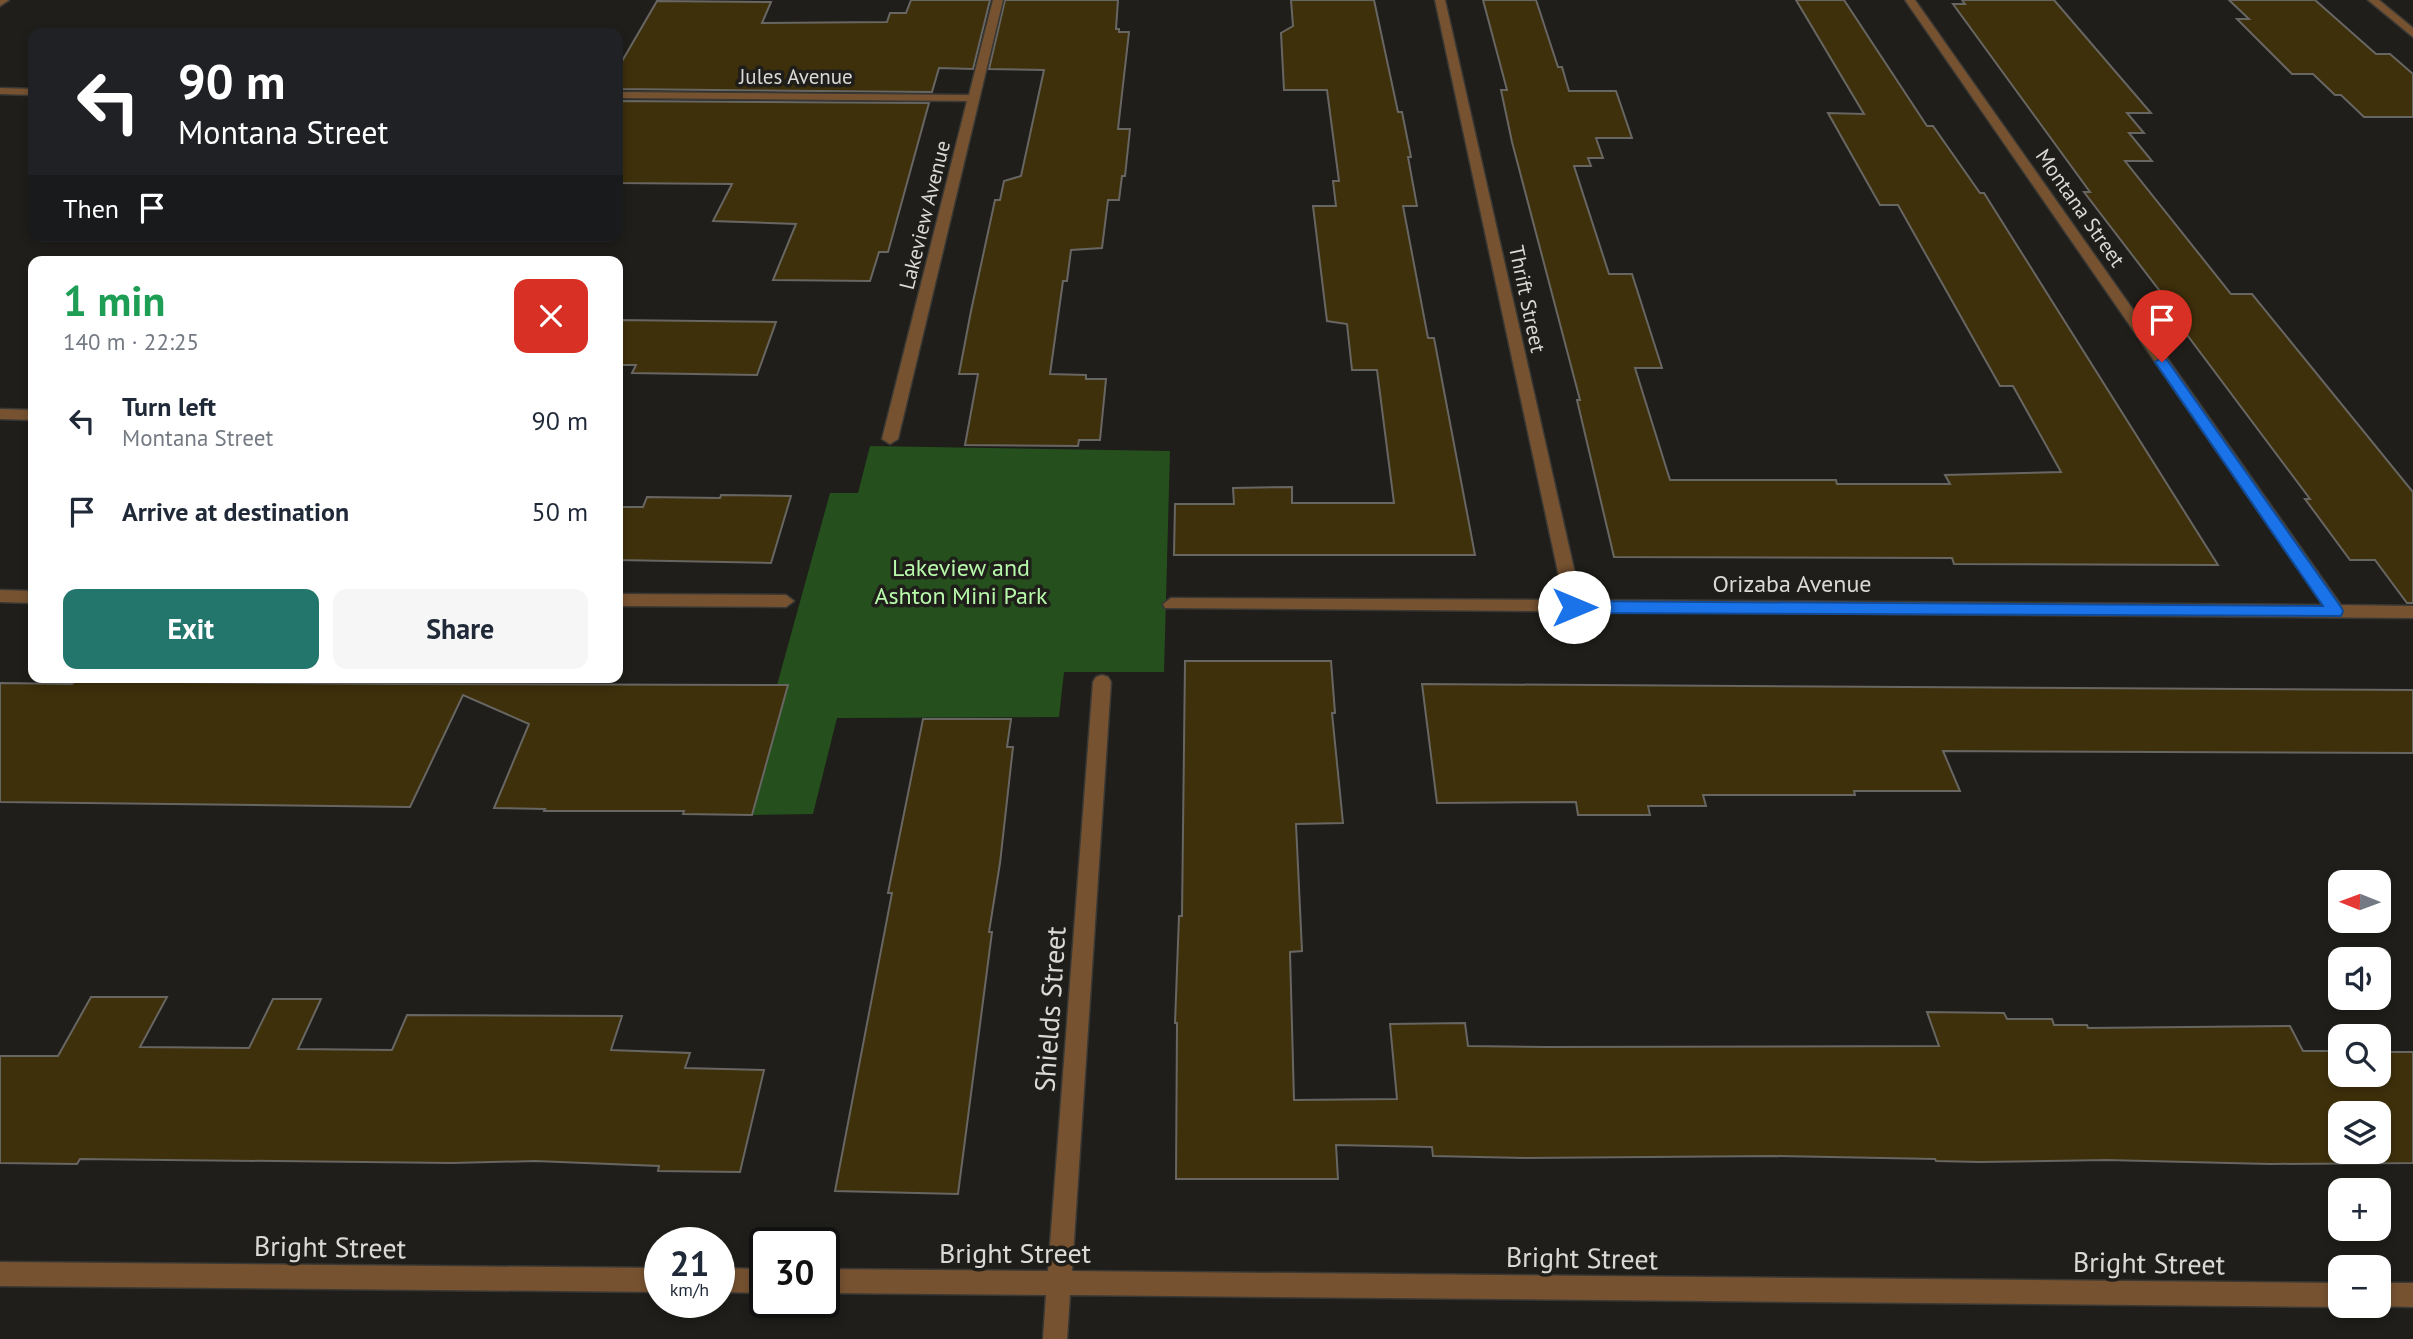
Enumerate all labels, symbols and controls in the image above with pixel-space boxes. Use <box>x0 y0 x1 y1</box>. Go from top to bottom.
text: 90 m <box>178 49 285 113</box>
icon: left <box>63 56 154 147</box>
street label: Jules Avenue <box>738 63 853 90</box>
text: Montana Street <box>178 111 388 153</box>
street label: Lakeview Avenue <box>893 138 956 292</box>
street label: Montana Street <box>2030 143 2131 272</box>
icon: arrive <box>133 189 171 227</box>
text: Then <box>63 192 119 225</box>
street label: Thrift Street <box>1503 243 1552 355</box>
text: 1 min <box>63 273 165 328</box>
button: close <box>514 279 588 353</box>
pin <box>2132 290 2192 362</box>
icon: arrive <box>2143 301 2181 339</box>
text: 140 m · 22:25 <box>63 327 199 356</box>
text: Turn left <box>122 390 216 423</box>
icon: left <box>63 402 101 440</box>
text: 90 m <box>532 404 588 437</box>
text: Montana Street <box>122 423 273 452</box>
icon: arrive <box>63 493 101 531</box>
text: Arrive at destination <box>122 495 349 528</box>
text: 50 m <box>532 495 588 528</box>
park label: Lakeview and Ashton Mini Park <box>874 552 1048 611</box>
street label: Orizaba Avenue <box>1712 568 1872 599</box>
position arrow <box>1537 570 1611 644</box>
button: Exit <box>63 589 319 669</box>
button: Share <box>333 589 588 669</box>
north arrow <box>2328 870 2390 933</box>
map controls <box>2328 870 2391 1318</box>
street label: Shields Street <box>1025 924 1074 1093</box>
button: sound <box>2328 947 2391 1010</box>
button: search <box>2328 1024 2391 1087</box>
button: layers <box>2328 1101 2391 1164</box>
button: + <box>2328 1178 2391 1241</box>
street label: Bright Street <box>254 1227 407 1266</box>
speed limit sign: 30 <box>749 1227 840 1318</box>
street label: Bright Street <box>939 1234 1092 1271</box>
street label: Bright Street <box>1506 1238 1659 1277</box>
text: 21 <box>670 1240 709 1286</box>
street label: Bright Street <box>2073 1243 2226 1282</box>
button: − <box>2328 1255 2391 1318</box>
text: km/h <box>670 1278 709 1301</box>

